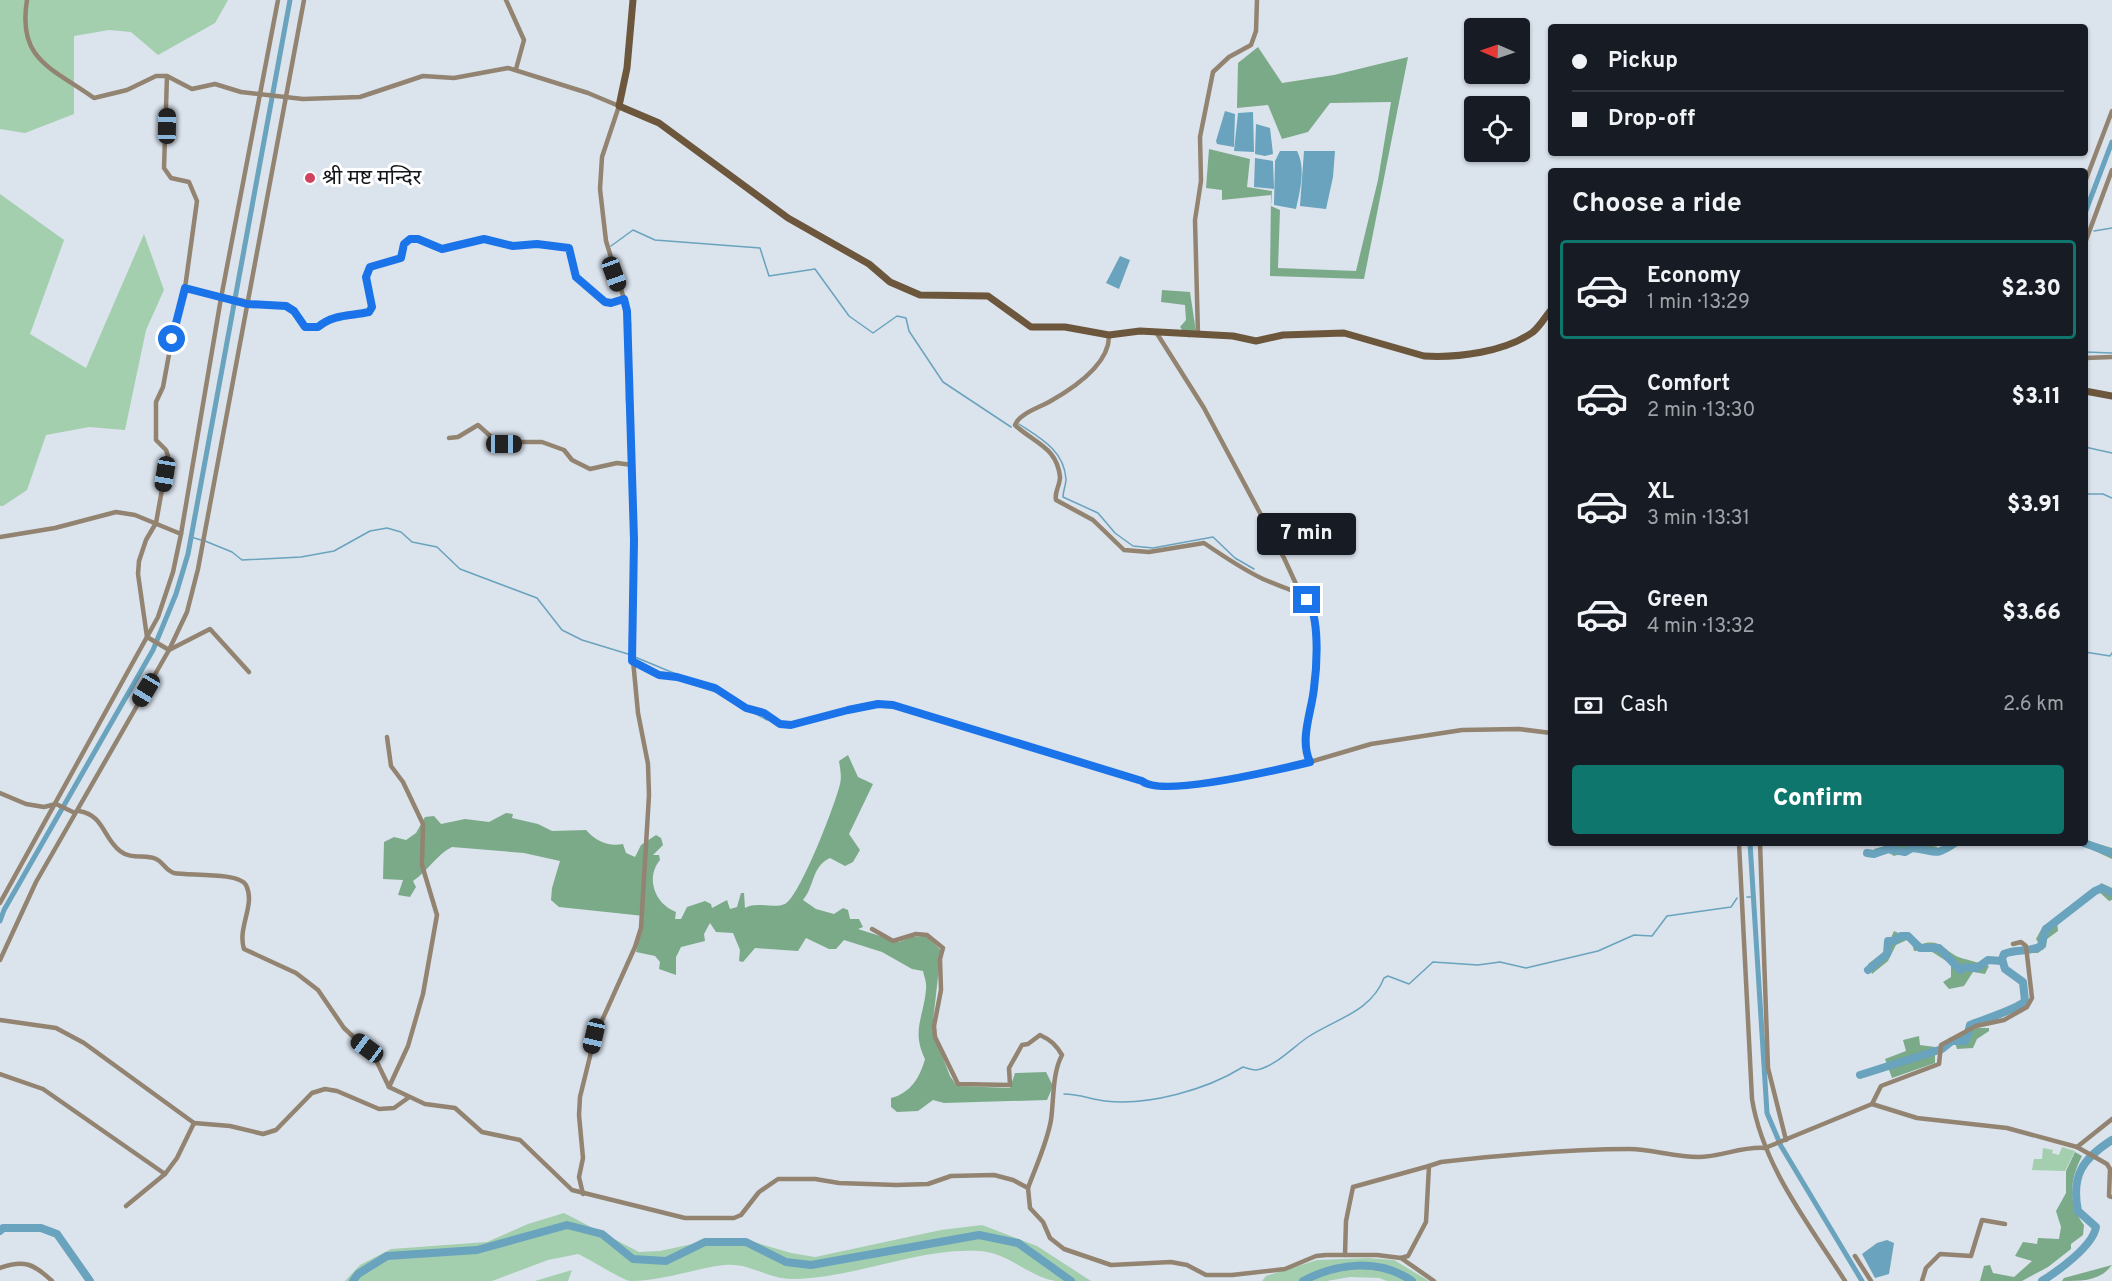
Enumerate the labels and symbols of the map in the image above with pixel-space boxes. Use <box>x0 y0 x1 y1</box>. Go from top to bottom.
north arrow <box>1464 18 1530 84</box>
car <box>158 108 176 144</box>
place label: श्री मष्ट मन्दिर <box>322 165 422 192</box>
marker: श्री मष्ट मन्दिर <box>303 171 317 185</box>
car <box>599 254 629 294</box>
route start <box>158 325 185 352</box>
car <box>486 435 522 453</box>
car <box>153 455 177 493</box>
callout: 7 min <box>1258 513 1356 555</box>
route end <box>1293 586 1320 613</box>
car <box>129 670 163 710</box>
car <box>581 1016 607 1056</box>
car <box>347 1030 387 1066</box>

